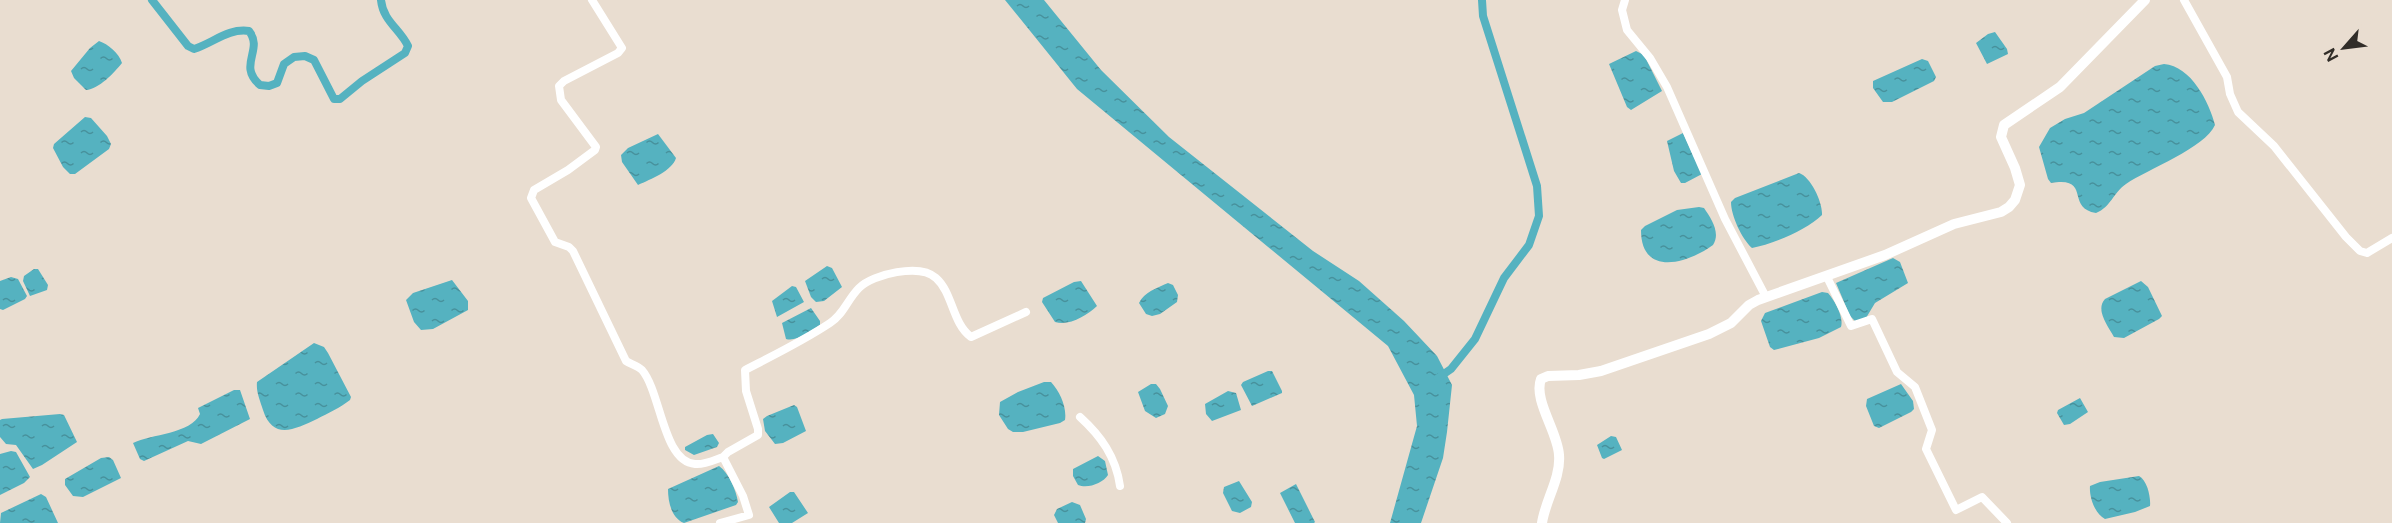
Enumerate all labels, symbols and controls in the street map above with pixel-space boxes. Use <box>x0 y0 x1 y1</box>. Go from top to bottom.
north arrow <box>2314 18 2374 78</box>
text: N <box>2320 45 2343 65</box>

